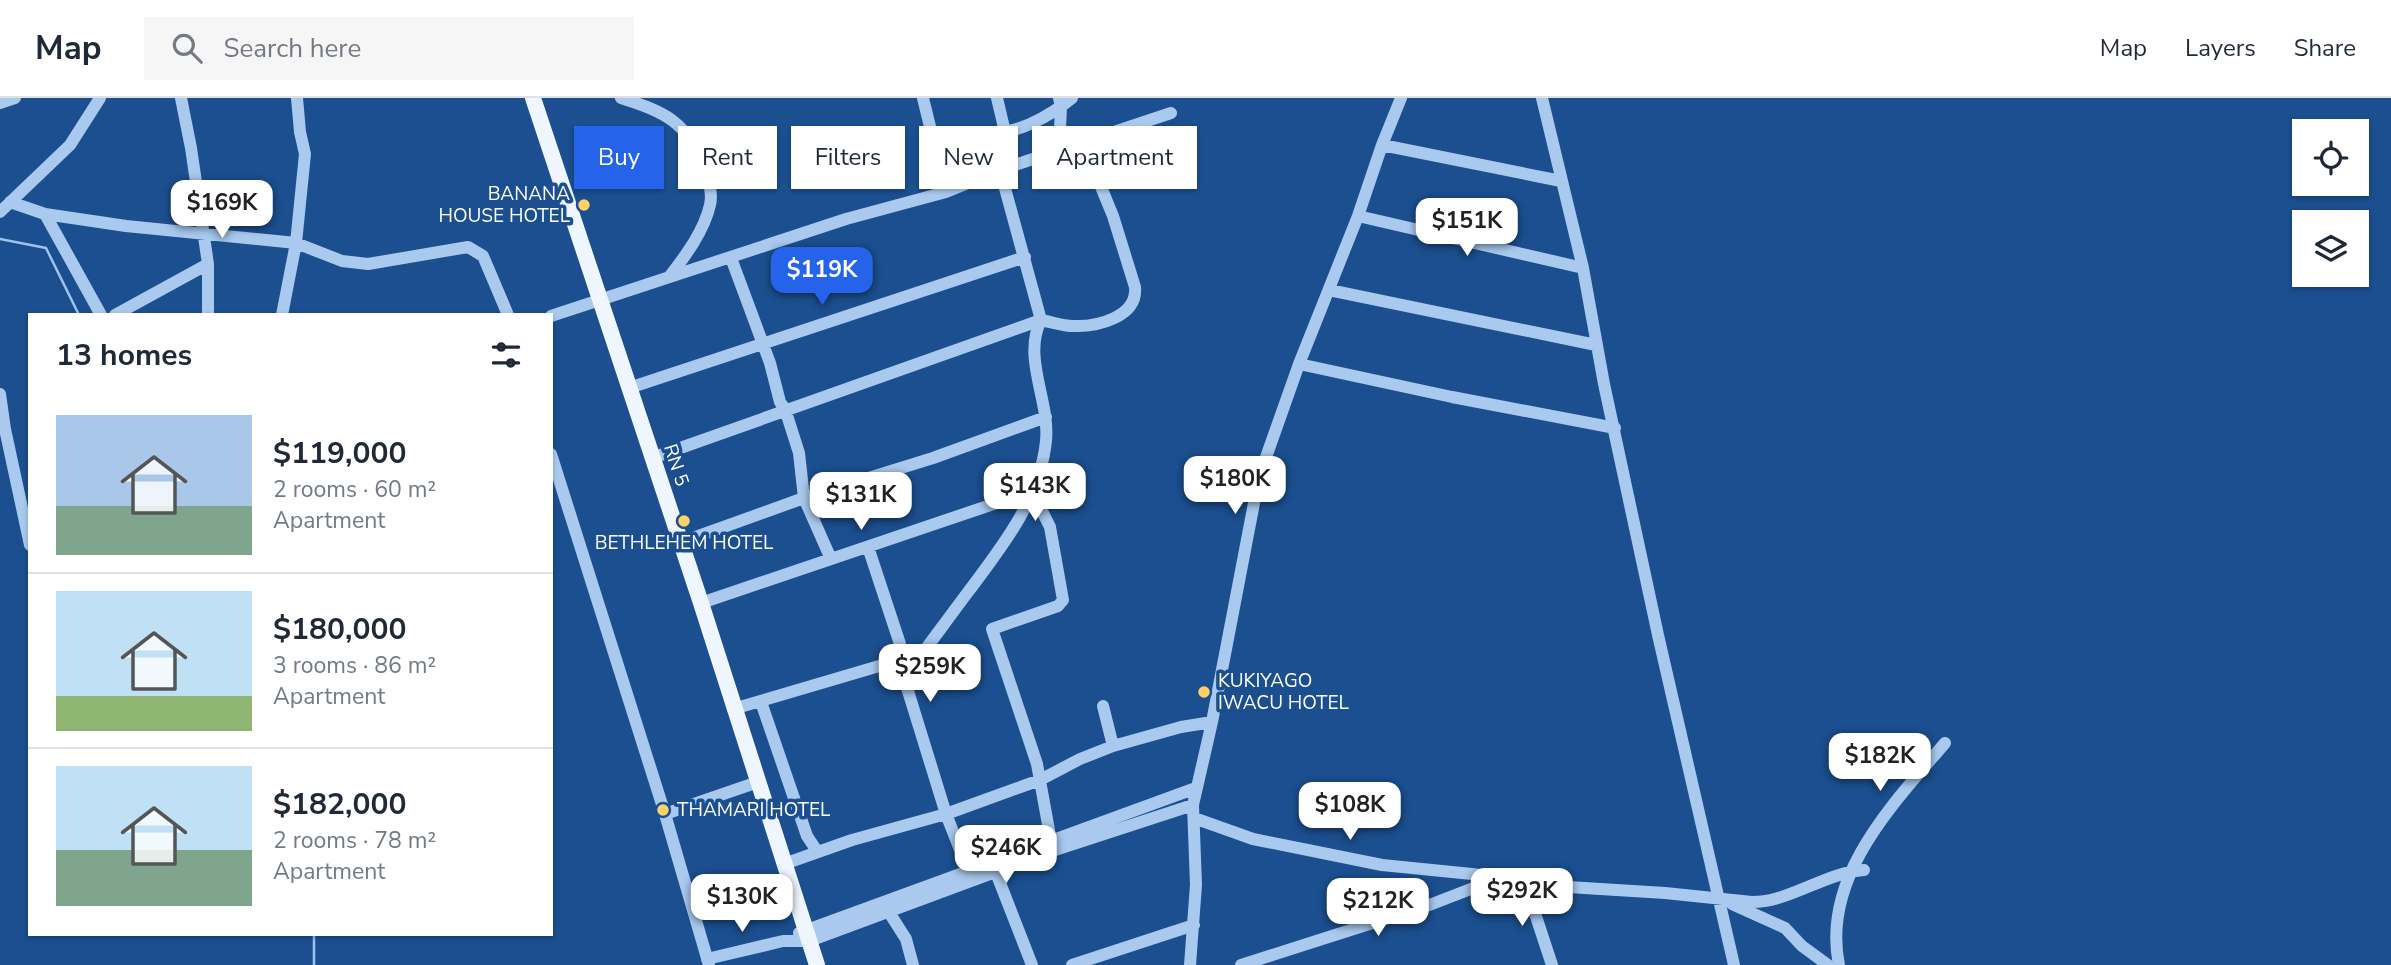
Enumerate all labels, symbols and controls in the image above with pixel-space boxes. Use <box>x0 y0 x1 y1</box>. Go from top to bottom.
search box <box>144 17 634 80</box>
text: Map <box>35 26 102 71</box>
icon: search <box>168 29 206 67</box>
text: Search here <box>224 31 361 66</box>
text: Map <box>2100 32 2147 64</box>
text: Layers <box>2185 32 2256 64</box>
text: Share <box>2294 32 2356 64</box>
map controls <box>2292 119 2369 287</box>
button: locate <box>2292 119 2369 196</box>
chip: Buy <box>574 126 664 189</box>
chip: Rent <box>678 126 777 189</box>
chip: Filters <box>791 126 905 189</box>
chip: New <box>919 126 1018 189</box>
chip: Apartment <box>1032 126 1197 189</box>
pin: $169K <box>173 180 271 240</box>
place label: BANANA HOUSE HOTEL <box>438 181 571 229</box>
text: $169K <box>187 187 257 218</box>
marker: BANANA HOUSE HOTEL <box>576 197 592 213</box>
pin: $151K <box>1418 198 1516 258</box>
text: $151K <box>1432 205 1502 236</box>
button: layers <box>2292 210 2369 287</box>
pin: $119K <box>773 248 871 307</box>
text: $119K <box>787 254 857 285</box>
text: 13 homes <box>56 335 192 376</box>
icon: filters <box>487 336 525 374</box>
text: $119,000 <box>273 433 406 474</box>
street label: RN 5 <box>657 441 695 489</box>
icon: home <box>112 443 196 527</box>
pin: $180K <box>1186 456 1284 516</box>
text: $180K <box>1200 463 1270 494</box>
pin: $143K <box>986 464 1084 523</box>
text: $143K <box>1000 470 1070 501</box>
pin: $131K <box>812 472 910 532</box>
text: 2 rooms · 60 m² <box>273 474 436 505</box>
text: $131K <box>826 479 896 510</box>
text: Apartment <box>273 505 385 536</box>
marker: BETHLEHEM HOTEL <box>676 513 692 529</box>
place label: BETHLEHEM HOTEL <box>595 530 774 556</box>
text: $180,000 <box>273 609 406 650</box>
icon: home <box>112 619 196 703</box>
pin: $259K <box>881 644 979 704</box>
text: 3 rooms · 86 m² <box>273 650 436 681</box>
text: $259K <box>895 651 965 682</box>
place label: KUKIYAGO IWACU HOTEL <box>1218 668 1350 716</box>
text: Apartment <box>273 681 385 712</box>
marker: KUKIYAGO IWACU HOTEL <box>1196 684 1212 700</box>
pin: $182K <box>1831 734 1929 793</box>
text: $182K <box>1845 740 1915 771</box>
pin: $108K <box>1301 782 1399 842</box>
text: $182,000 <box>273 784 406 825</box>
text: $108K <box>1315 789 1385 820</box>
icon: home <box>112 794 196 878</box>
place label: THAMARI HOTEL <box>677 797 831 823</box>
marker: THAMARI HOTEL <box>655 802 671 818</box>
text: 2 rooms · 78 m² <box>273 825 436 856</box>
pin: $246K <box>957 826 1055 885</box>
text: $246K <box>971 832 1041 863</box>
text: Apartment <box>273 856 385 887</box>
pin: $292K <box>1473 868 1571 928</box>
pin: $130K <box>693 874 791 934</box>
text: $292K <box>1487 875 1557 906</box>
pin: $212K <box>1329 878 1427 938</box>
text: $130K <box>707 881 777 912</box>
text: $212K <box>1343 885 1413 916</box>

